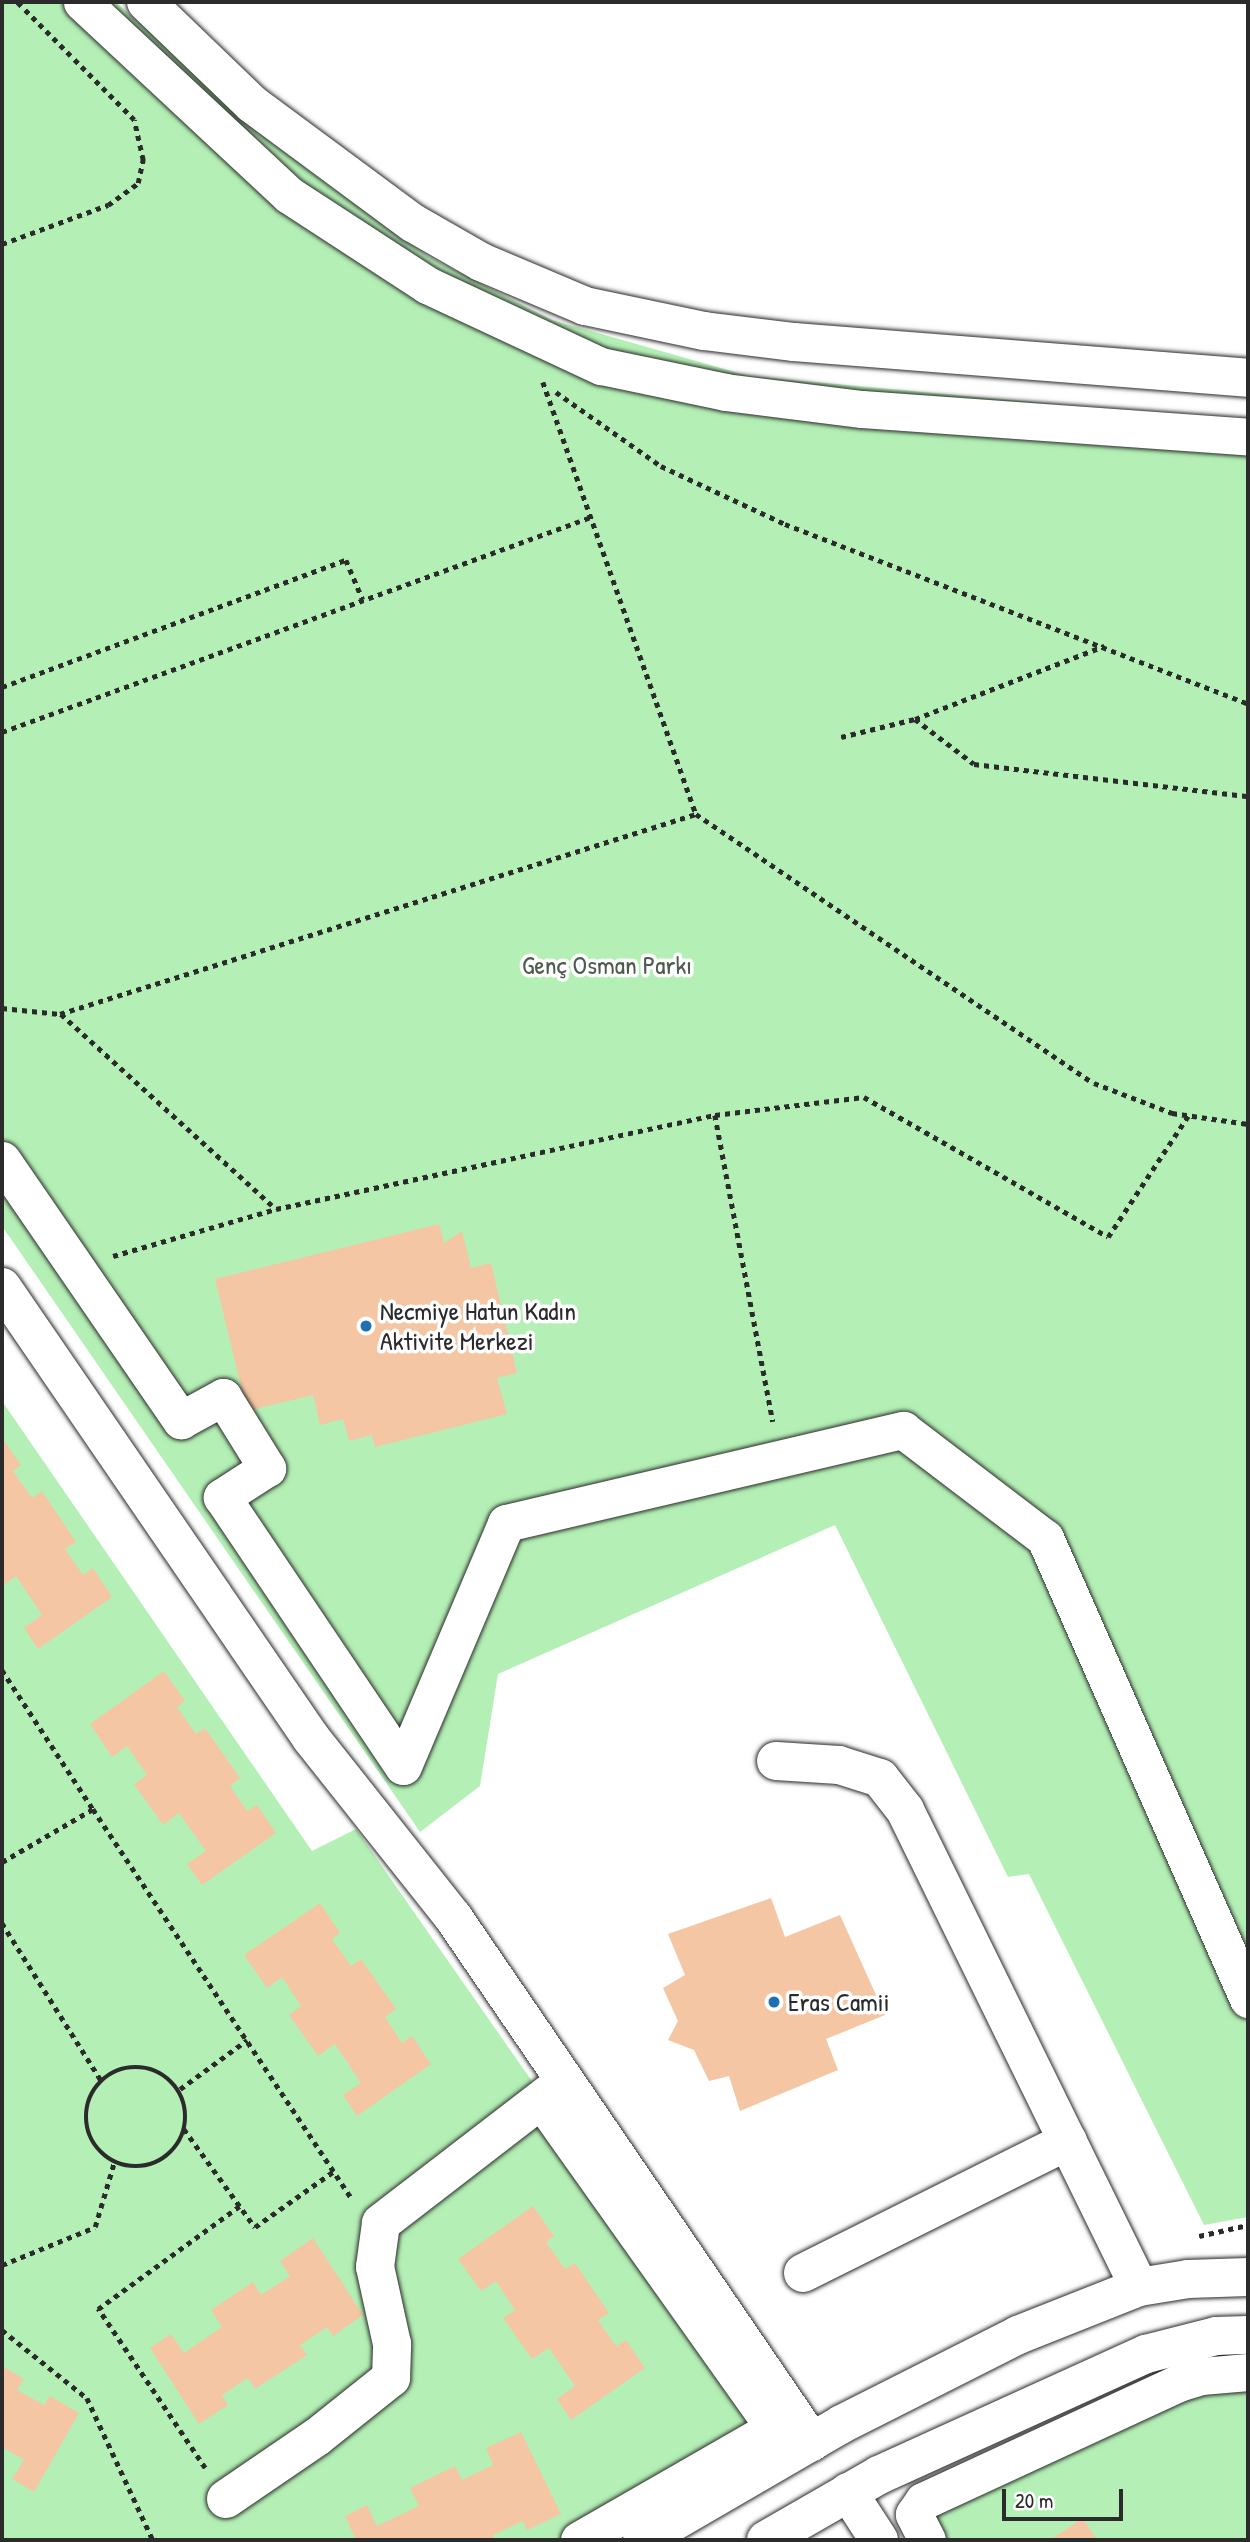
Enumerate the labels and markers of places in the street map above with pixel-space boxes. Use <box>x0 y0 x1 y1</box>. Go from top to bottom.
place label: Necmiye Hatun Kadın Aktivite Merkezi <box>380 1295 576 1356</box>
marker: Necmiye Hatun Kadın Aktivite Merkezi <box>358 1318 374 1334</box>
place label: Eras Camii <box>788 1986 889 2018</box>
marker: Eras Camii <box>766 1994 782 2010</box>

